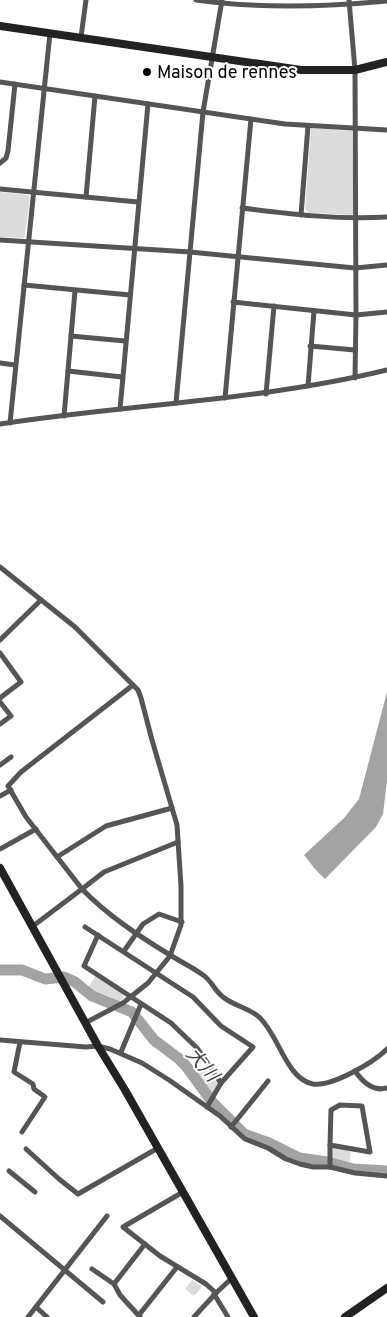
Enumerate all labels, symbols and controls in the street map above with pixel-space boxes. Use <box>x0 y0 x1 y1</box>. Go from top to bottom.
place label: Maison de rennes <box>157 62 297 85</box>
marker: Maison de rennes <box>141 66 153 78</box>
water label: 大川 <box>180 1043 224 1089</box>

